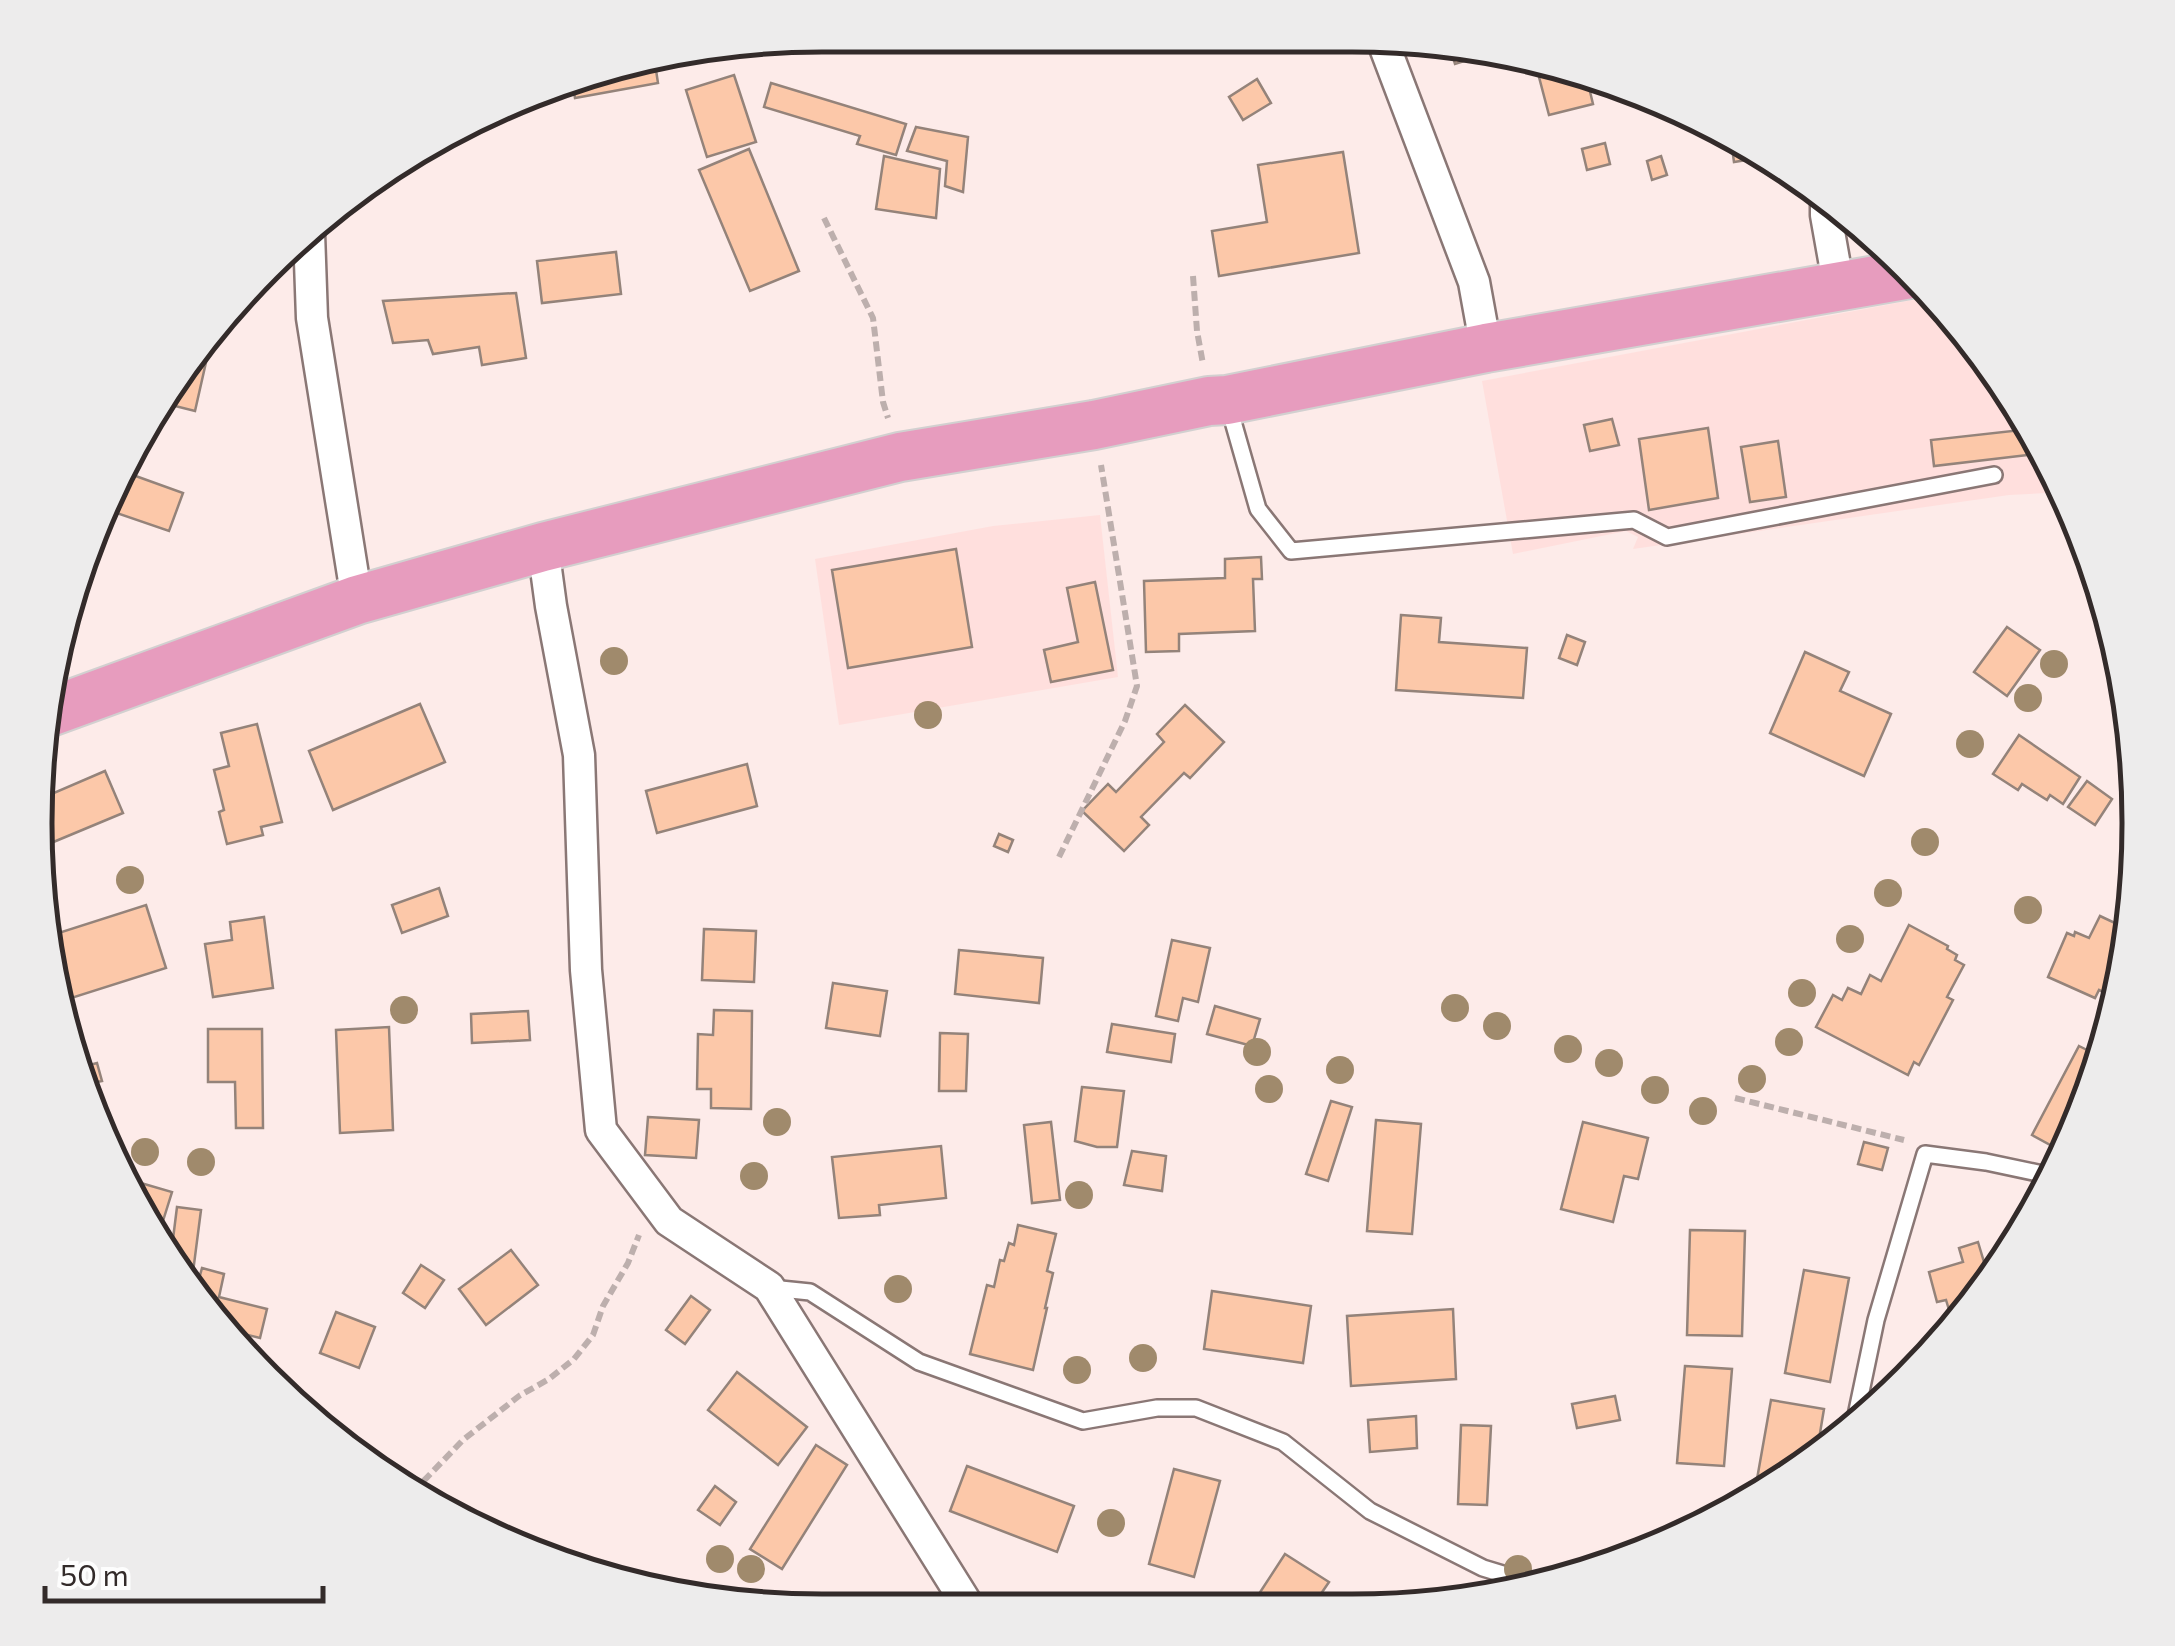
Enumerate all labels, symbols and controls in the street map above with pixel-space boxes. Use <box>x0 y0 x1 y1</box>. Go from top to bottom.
scale bar <box>45 1541 322 1603</box>
text: 50 m <box>60 1555 129 1592</box>

